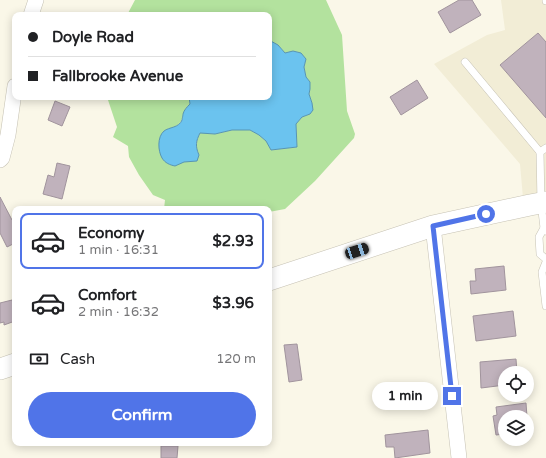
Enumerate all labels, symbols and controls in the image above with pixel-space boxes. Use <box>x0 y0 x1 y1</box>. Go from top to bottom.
text: Doyle Road <box>52 28 134 46</box>
text: Fallbrooke Avenue <box>52 67 183 85</box>
route start <box>477 205 495 223</box>
icon: car <box>30 223 66 259</box>
text: Economy <box>78 224 144 242</box>
text: $2.93 <box>213 232 254 250</box>
text: 1 min · 16:31 <box>78 242 159 258</box>
car <box>344 242 370 260</box>
icon: car <box>30 285 66 321</box>
text: Comfort <box>78 286 137 304</box>
text: $3.96 <box>213 294 254 312</box>
text: 2 min · 16:32 <box>78 304 159 320</box>
icon: cash <box>28 348 50 370</box>
text: Cash <box>60 350 95 368</box>
text: 120 m <box>216 351 256 367</box>
map controls <box>498 366 534 446</box>
button: locate <box>498 366 534 402</box>
callout: 1 min <box>372 382 438 410</box>
route end <box>443 387 461 405</box>
text: 1 min <box>388 388 422 404</box>
button: Confirm <box>28 392 256 438</box>
button: layers <box>498 410 534 446</box>

